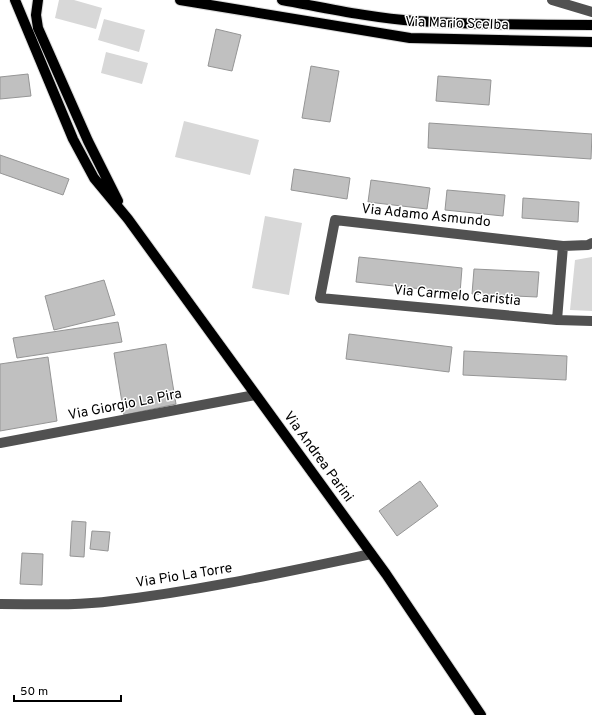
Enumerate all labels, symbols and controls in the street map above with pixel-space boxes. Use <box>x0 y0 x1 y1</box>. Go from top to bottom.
street label: Via Mario Scelba <box>405 14 509 34</box>
street label: Via Adamo Asmundo <box>361 201 492 231</box>
street label: Via Carmelo Caristia <box>393 282 521 310</box>
street label: Via Giorgio La Pira <box>67 386 183 424</box>
street label: Via Andrea Parini <box>279 408 357 506</box>
street label: Via Pio La Torre <box>135 560 233 592</box>
scale bar <box>14 677 121 703</box>
text: 50 m <box>20 684 48 700</box>

